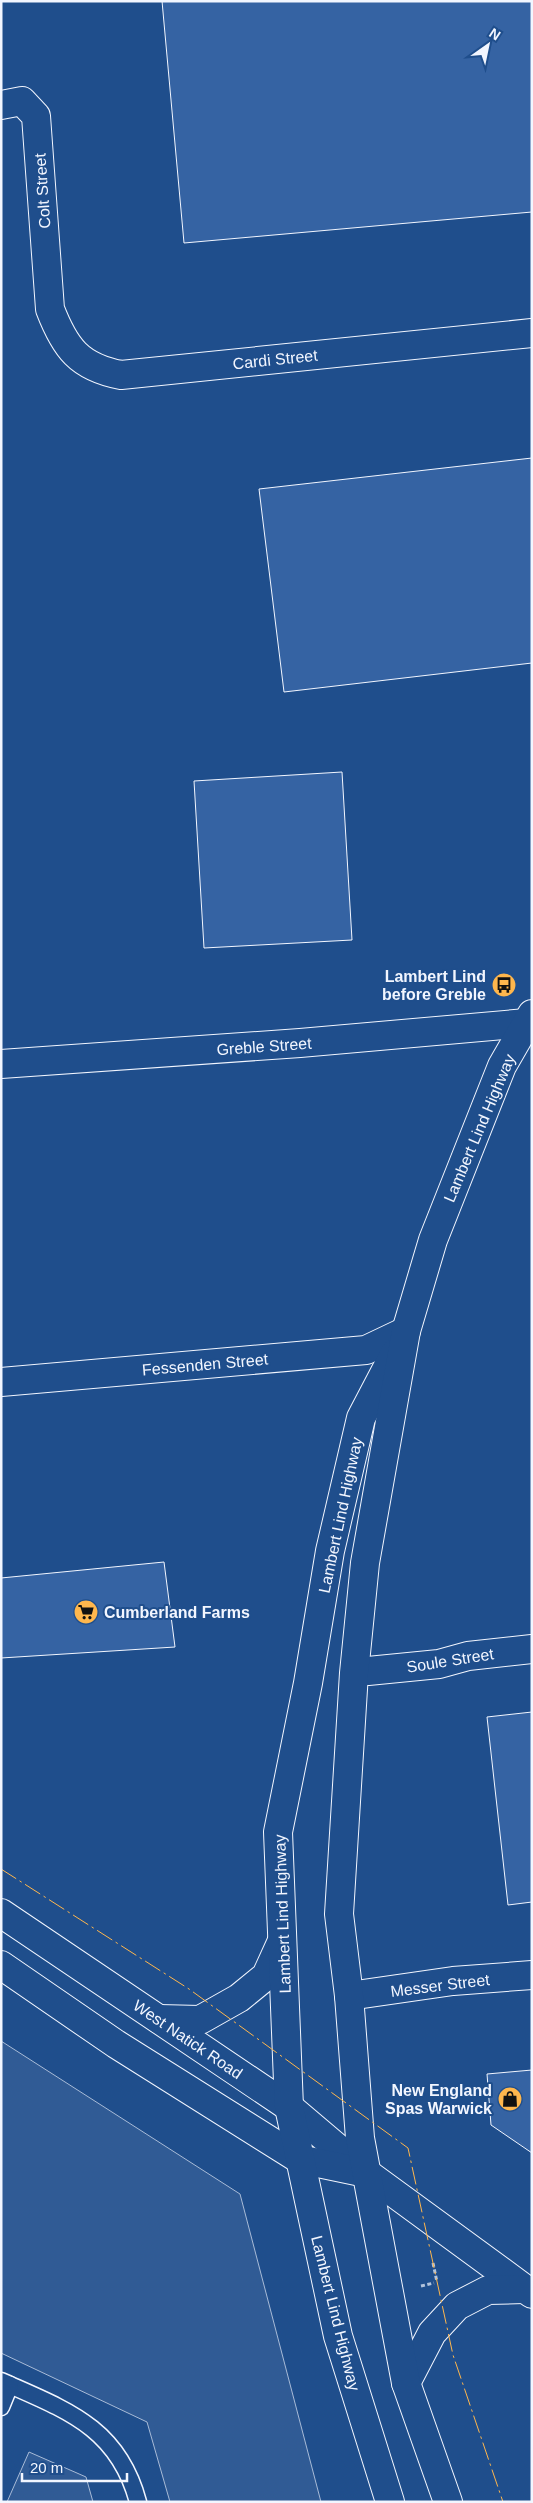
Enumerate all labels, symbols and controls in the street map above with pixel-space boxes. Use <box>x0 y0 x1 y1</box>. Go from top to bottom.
north arrow <box>463 20 513 70</box>
text: N <box>486 25 504 44</box>
street label: Colt Street <box>31 152 54 229</box>
street label: Cardi Street <box>232 347 319 372</box>
place label: Lambert Lind before Greble <box>382 968 486 1003</box>
bus stop icon: Lambert Lind before Greble <box>491 972 517 998</box>
street label: Greble Street <box>216 1035 313 1058</box>
street label: Lambert Lind Highway <box>441 1052 518 1205</box>
street label: Fessenden Street <box>141 1350 269 1378</box>
street label: Lambert Lind Highway <box>316 1435 365 1595</box>
supermarket icon: Cumberland Farms <box>73 1599 99 1625</box>
place label: Cumberland Farms <box>104 1604 250 1621</box>
street label: Soule Street <box>405 1645 495 1676</box>
street label: Lambert Lind Highway <box>271 1834 294 1994</box>
street label: Messer Street <box>390 1971 491 2000</box>
street label: West Natick Road <box>130 1997 245 2082</box>
place label: New England Spas Warwick <box>385 2082 492 2117</box>
shop icon: New England Spas Warwick <box>497 2086 523 2112</box>
street label: Lambert Lind Highway <box>308 2234 363 2392</box>
scale bar <box>22 2450 128 2482</box>
text: 20 m <box>30 2459 63 2476</box>

